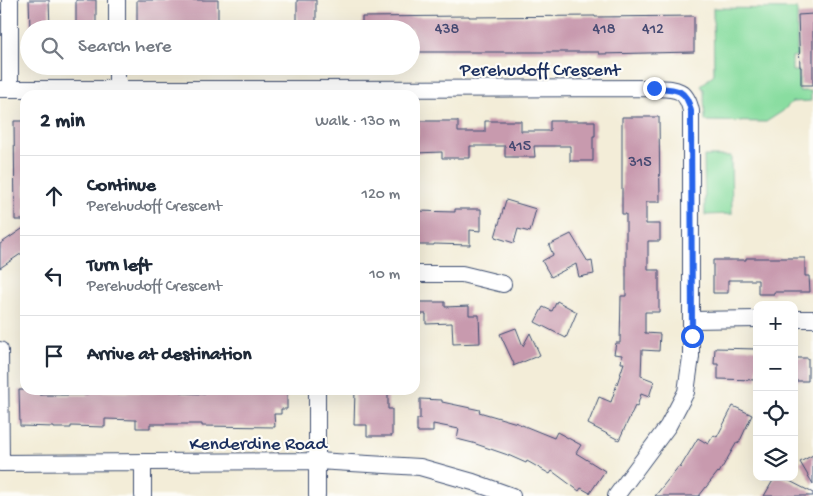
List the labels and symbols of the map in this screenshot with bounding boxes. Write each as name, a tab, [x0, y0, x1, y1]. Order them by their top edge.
house number: 438	[435, 21, 460, 40]
house number: 418	[593, 21, 616, 40]
house number: 412	[642, 21, 664, 40]
street label: Perehudoff Crescent	[459, 60, 622, 83]
route end	[643, 77, 666, 100]
house number: 415	[509, 138, 531, 157]
house number: 315	[627, 154, 652, 173]
route start	[681, 325, 704, 348]
street label: Kenderdine Road	[189, 434, 328, 457]

